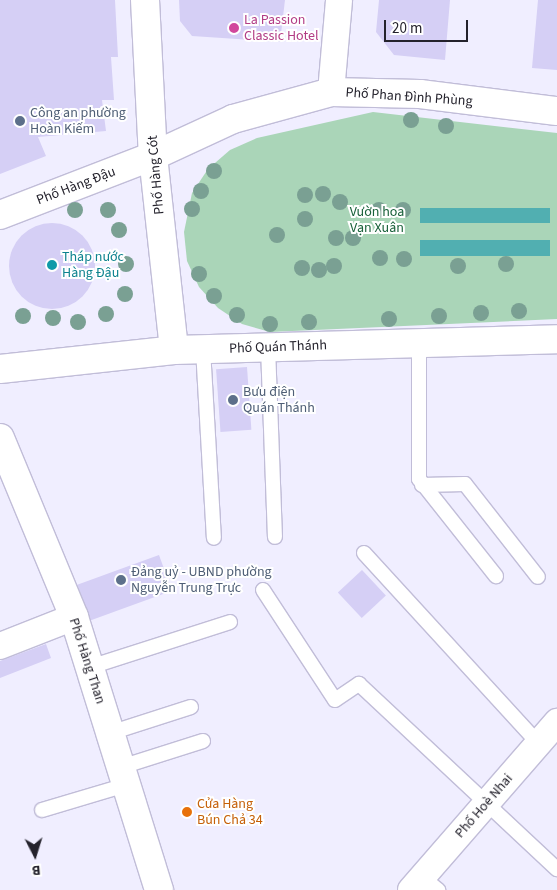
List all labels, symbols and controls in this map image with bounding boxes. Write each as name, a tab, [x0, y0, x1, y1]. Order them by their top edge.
scale bar	[387, 10, 471, 42]
place label: La Passion Classic Hotel	[244, 12, 319, 44]
text: 20 m	[392, 18, 422, 39]
marker: La Passion Classic Hotel	[228, 22, 240, 34]
street label: Phố Phan Đình Phùng	[345, 84, 473, 110]
place label: Công an phường Hoàn Kiếm	[30, 105, 126, 138]
marker: Công an phường Hoàn Kiếm	[14, 115, 26, 127]
street label: Phố Hàng Cót	[144, 135, 168, 215]
street label: Phố Hàng Đậu	[34, 163, 118, 209]
park label: Vườn hoa Vạn Xuân	[350, 204, 404, 236]
place label: Tháp nước Hàng Đậu	[62, 249, 124, 282]
marker: Tháp nước Hàng Đậu	[46, 259, 58, 271]
street label: Phố Quán Thánh	[229, 337, 327, 357]
place label: Bưu điện Quán Thánh	[243, 384, 315, 417]
marker: Bưu điện Quán Thánh	[227, 394, 239, 406]
place label: Đảng uỷ - UBND phường Nguyễn Trung Trực	[131, 564, 272, 596]
marker: Đảng uỷ - UBND phường Nguyễn Trung Trực	[115, 574, 127, 586]
street label: Phố Hàng Than	[65, 616, 109, 706]
street label: Phố Hoè Nhai	[452, 770, 516, 842]
place label: Cửa Hàng Bún Chả 34	[197, 796, 263, 829]
marker: Cửa Hàng Bún Chả 34	[181, 806, 193, 818]
north arrow	[10, 830, 60, 880]
text: B	[31, 860, 41, 880]

